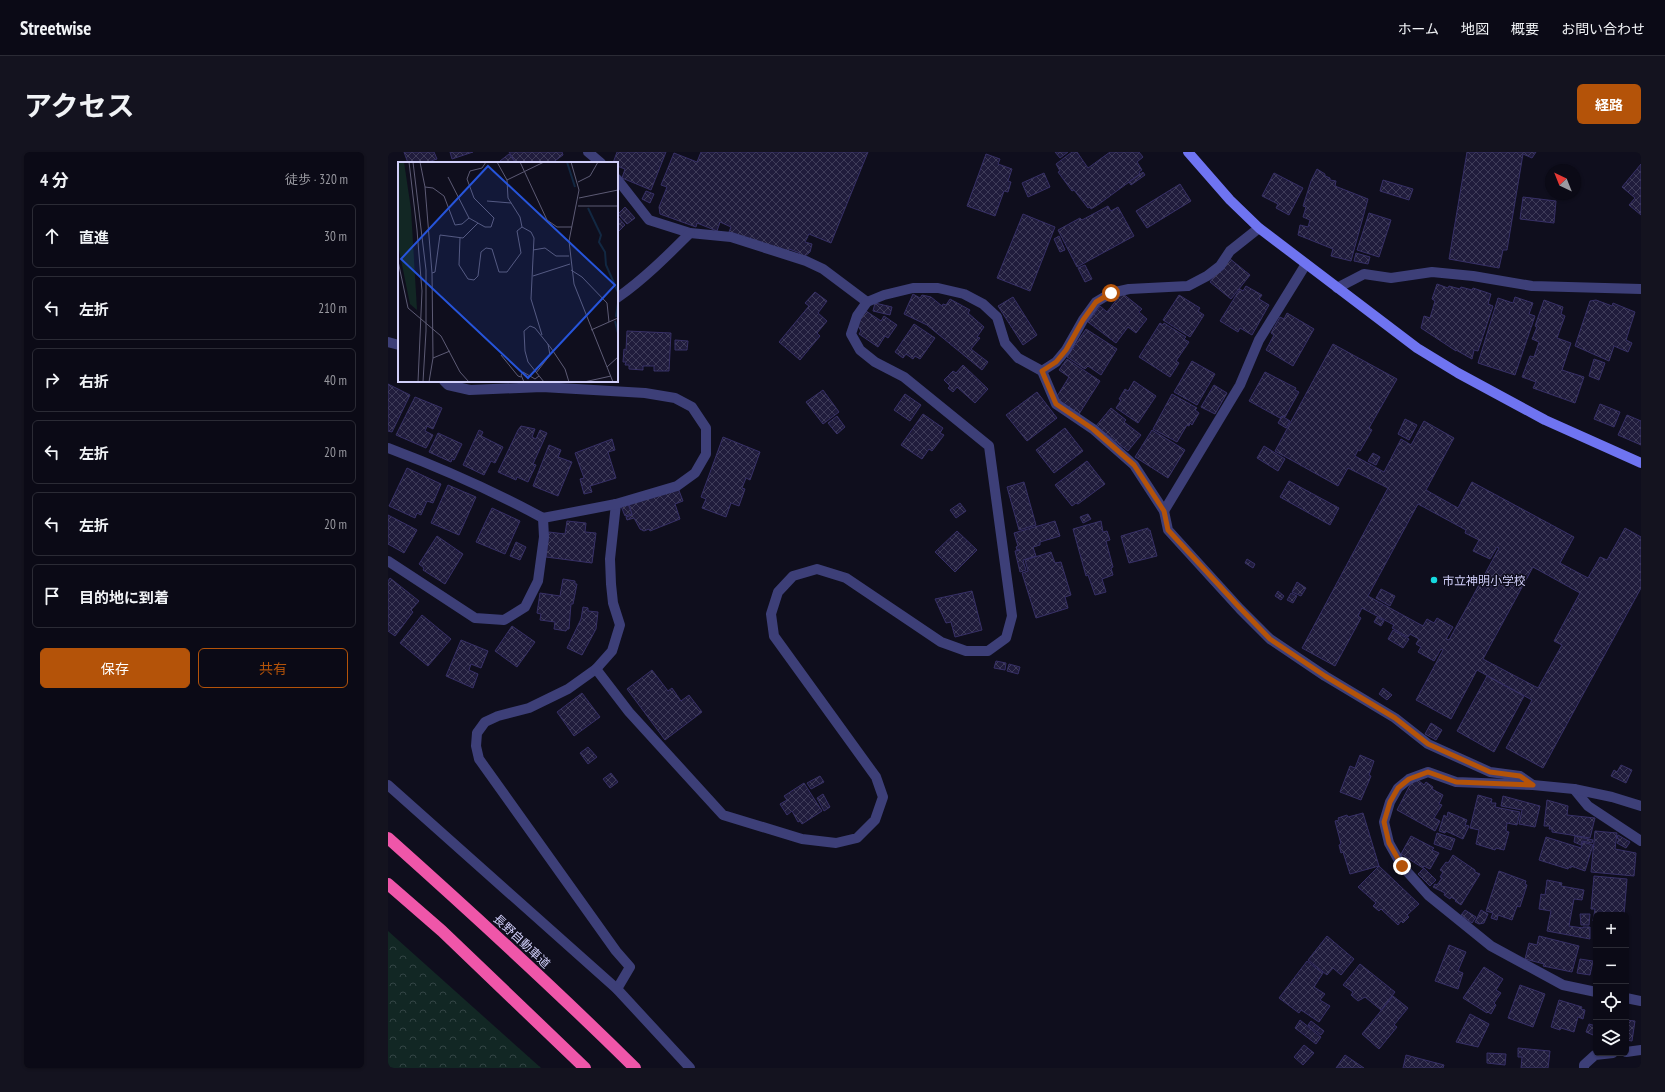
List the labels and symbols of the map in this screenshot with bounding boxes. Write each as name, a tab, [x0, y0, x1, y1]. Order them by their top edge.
inset map	[398, 162, 618, 382]
north arrow	[1545, 164, 1581, 200]
route start	[1102, 284, 1120, 302]
place label: 市立神明小学校	[1442, 573, 1526, 588]
marker: 市立神明小学校	[1429, 575, 1439, 585]
route end	[1393, 857, 1411, 875]
street label: 長野自動車道	[491, 911, 553, 971]

